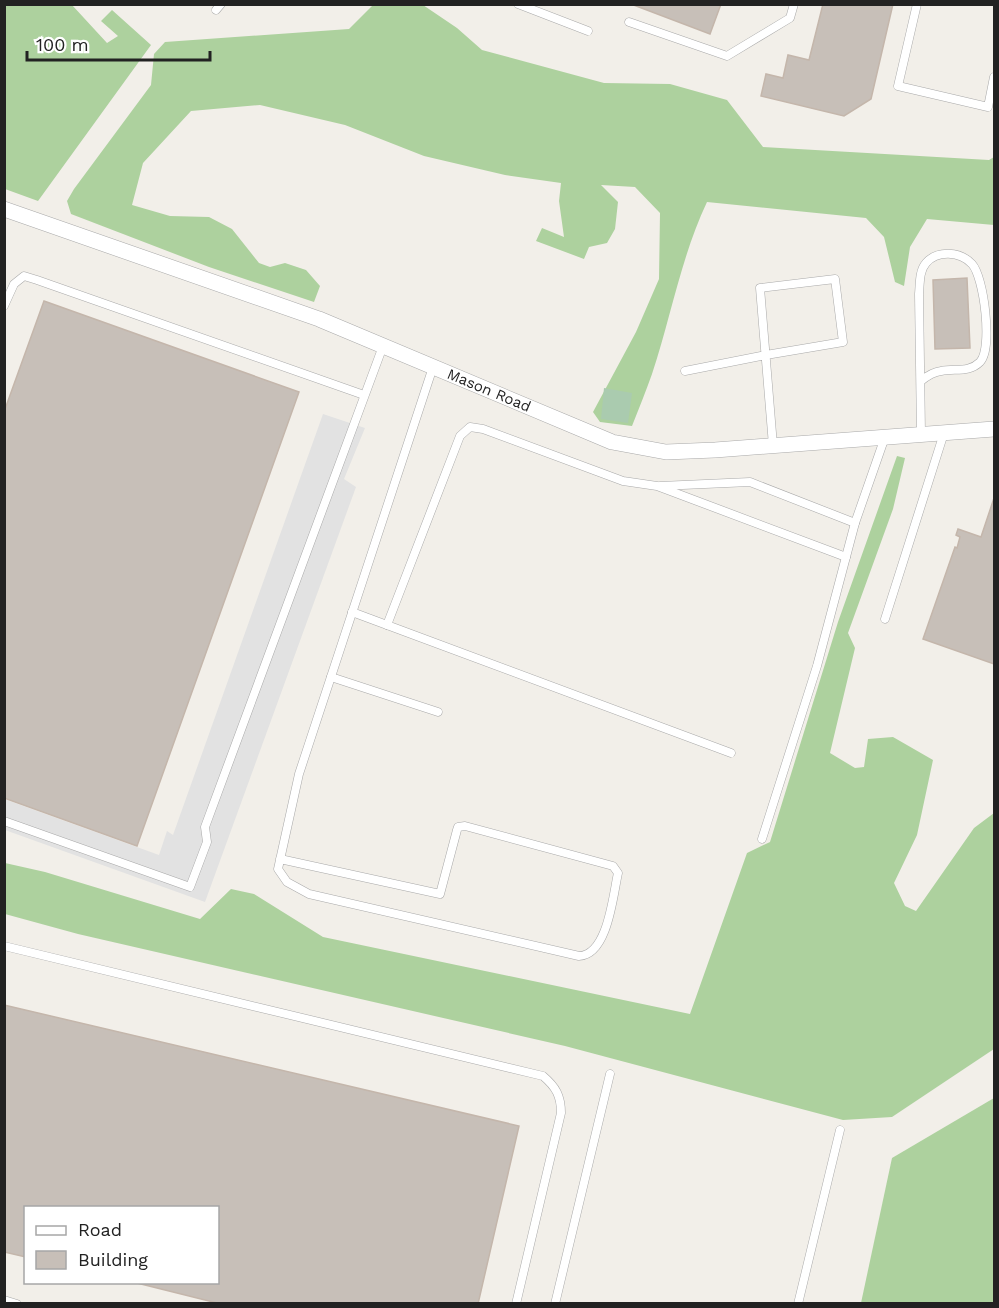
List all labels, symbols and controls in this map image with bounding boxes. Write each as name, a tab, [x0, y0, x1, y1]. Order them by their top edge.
scale bar	[27, 24, 210, 62]
text: 100 m	[36, 34, 89, 55]
street label: Mason Road	[444, 365, 534, 416]
legend	[24, 1206, 219, 1284]
text: Road	[78, 1219, 122, 1240]
text: Building	[78, 1249, 148, 1270]

